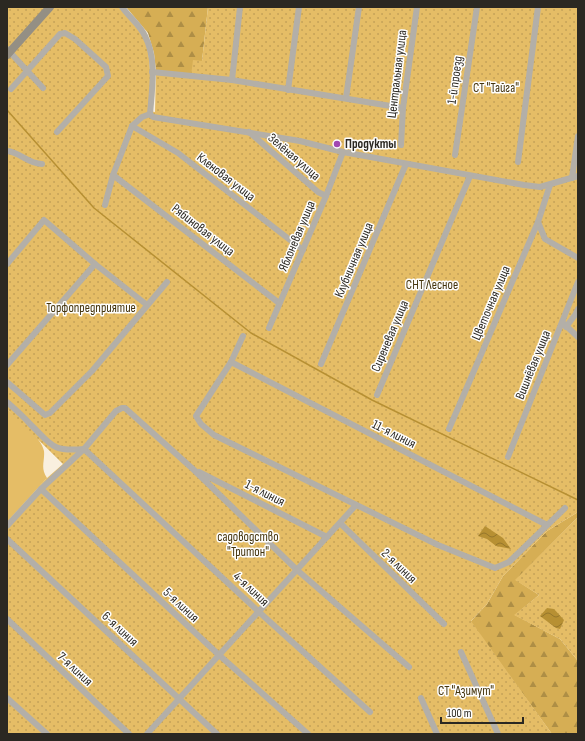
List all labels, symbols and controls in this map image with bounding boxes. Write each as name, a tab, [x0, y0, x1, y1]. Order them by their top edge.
street label: Центральная улица	[384, 29, 410, 119]
street label: 1-й проезд	[444, 55, 466, 105]
park label: СТ "Тайга"	[473, 80, 519, 96]
street label: Зелёная улица	[265, 130, 323, 184]
place label: Продукты	[345, 136, 396, 152]
marker: Продукты	[332, 139, 342, 149]
street label: Кленовая улица	[194, 149, 258, 205]
street label: Яблоневая улица	[275, 198, 319, 274]
street label: Рябиновая улица	[168, 201, 238, 259]
street label: Клубничная улица	[331, 220, 377, 300]
street label: Цветочная улица	[468, 263, 514, 343]
park label: СНТ Лесное	[406, 277, 458, 293]
street label: Сиреневая улица	[368, 298, 412, 374]
park label: Торфопредприятие	[46, 300, 136, 316]
street label: Вишнёвая улица	[512, 328, 554, 402]
street label: 11-я линия	[369, 416, 419, 452]
street label: 1-я линия	[242, 476, 288, 510]
park label: садоводство "Тритон"	[217, 529, 279, 560]
street label: 2-я линия	[378, 545, 420, 587]
street label: 4-я линия	[230, 568, 272, 610]
street label: 5-я линия	[160, 584, 202, 626]
street label: 6-я линия	[99, 608, 141, 650]
street label: 7-я линия	[54, 649, 96, 689]
park label: СТ "Азимут"	[438, 683, 494, 699]
scale bar	[441, 699, 523, 725]
text: 100 m	[447, 706, 472, 721]

